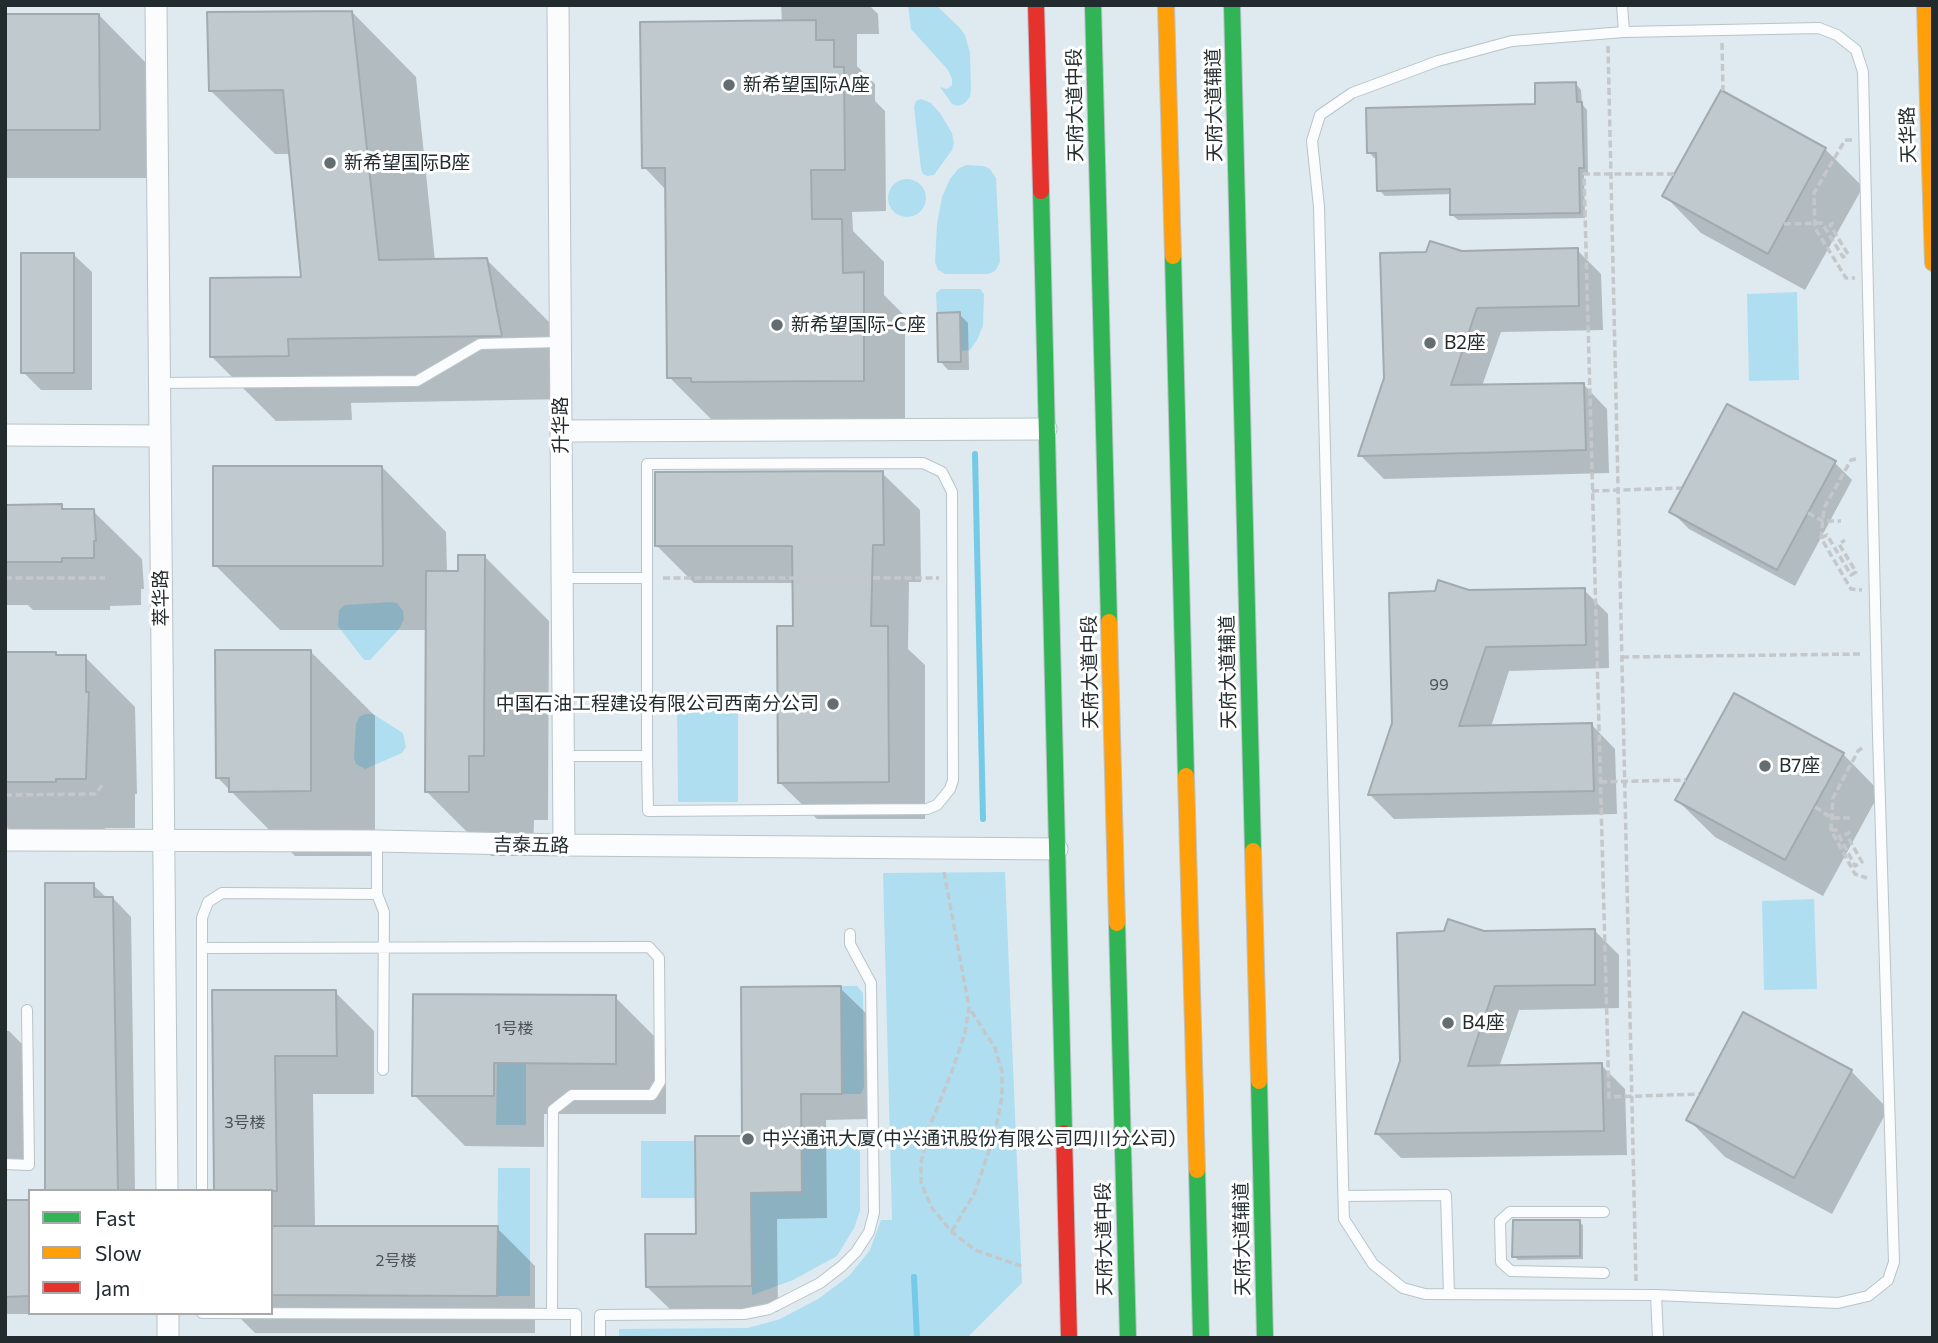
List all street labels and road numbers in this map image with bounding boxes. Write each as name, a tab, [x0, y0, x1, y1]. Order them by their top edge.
street label: 天府大道中段	[1063, 48, 1087, 162]
street label: 天府大道辅道	[1202, 48, 1226, 162]
street label: 天华路	[1896, 106, 1920, 164]
street label: 升华路	[550, 397, 572, 453]
street label: 萃华路	[149, 569, 173, 627]
street label: 天府大道中段	[1078, 615, 1102, 729]
street label: 天府大道辅道	[1216, 615, 1240, 729]
street label: 吉泰五路	[493, 833, 569, 857]
street label: 天府大道中段	[1092, 1182, 1116, 1296]
street label: 天府大道辅道	[1230, 1182, 1254, 1296]

